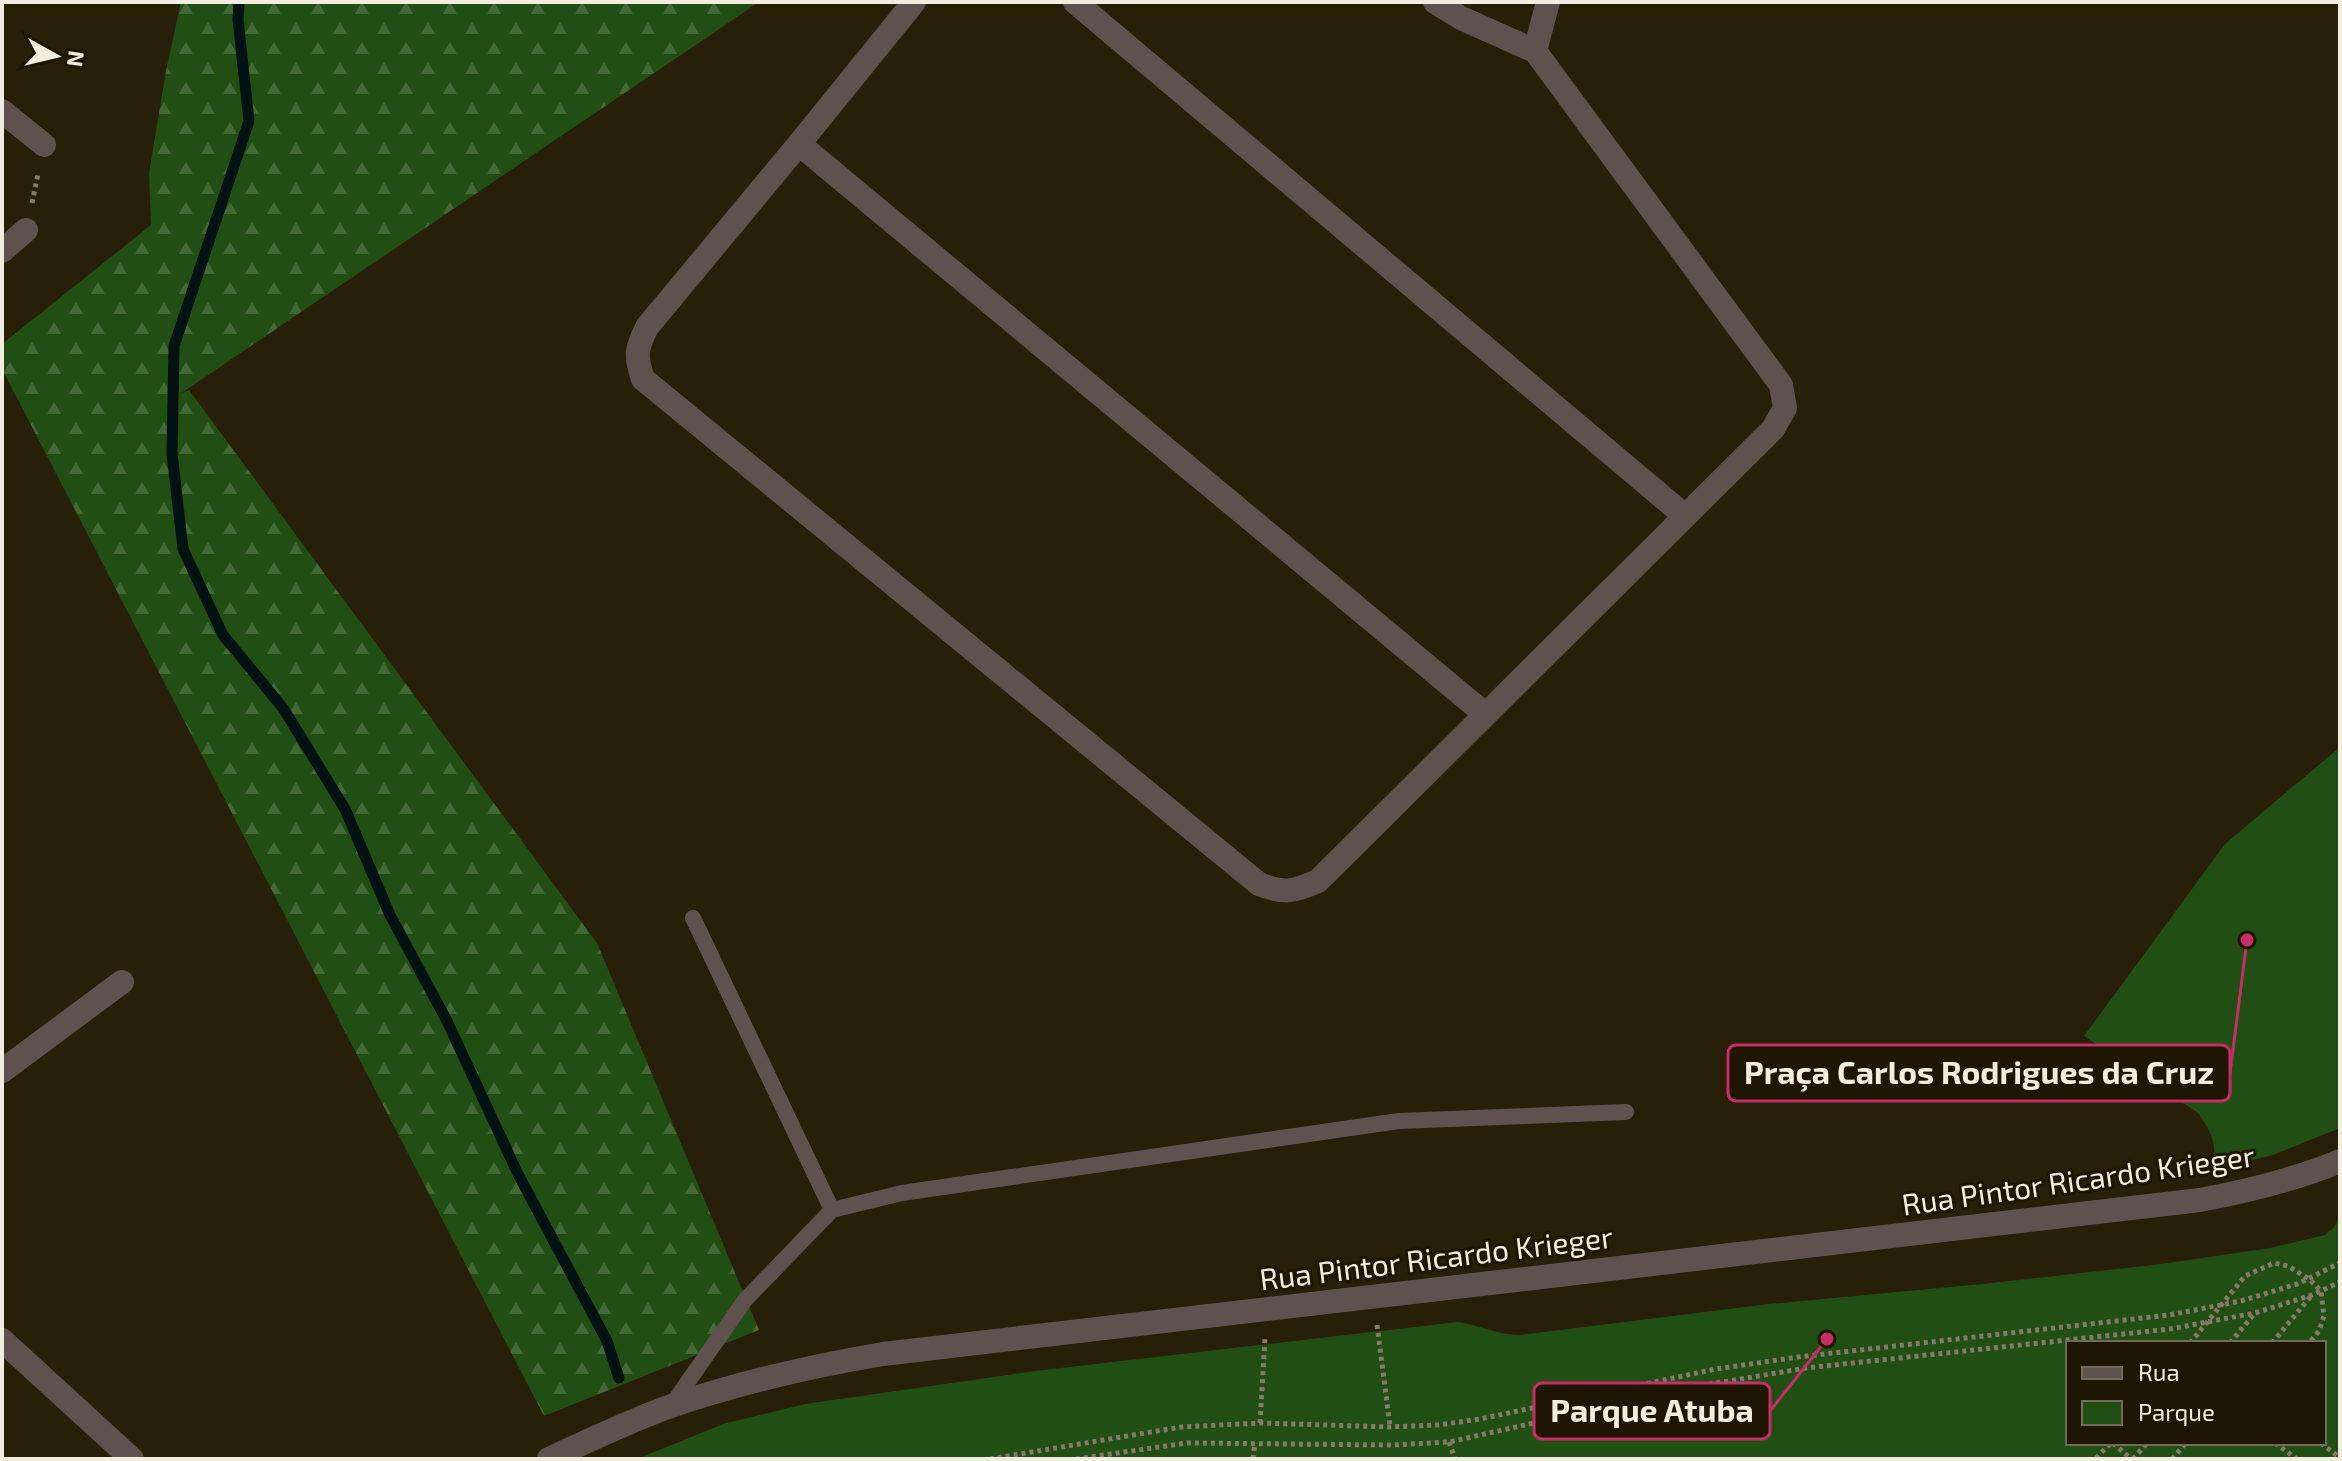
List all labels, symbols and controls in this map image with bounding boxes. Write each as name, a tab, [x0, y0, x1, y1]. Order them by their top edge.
north arrow	[16, 16, 96, 96]
text: N	[63, 49, 91, 69]
callout: Praça Carlos Rodrigues da Cruz	[1728, 1045, 2230, 1101]
text: Praça Carlos Rodrigues da Cruz	[1744, 1052, 2214, 1092]
street label: Rua Pintor Ricardo Krieger	[1899, 1136, 2257, 1222]
street label: Rua Pintor Ricardo Krieger	[1257, 1217, 1615, 1297]
legend	[2066, 1341, 2326, 1445]
text: Rua	[2138, 1357, 2180, 1386]
callout: Parque Atuba	[1534, 1383, 1770, 1439]
text: Parque Atuba	[1550, 1390, 1754, 1428]
text: Parque	[2138, 1397, 2215, 1426]

